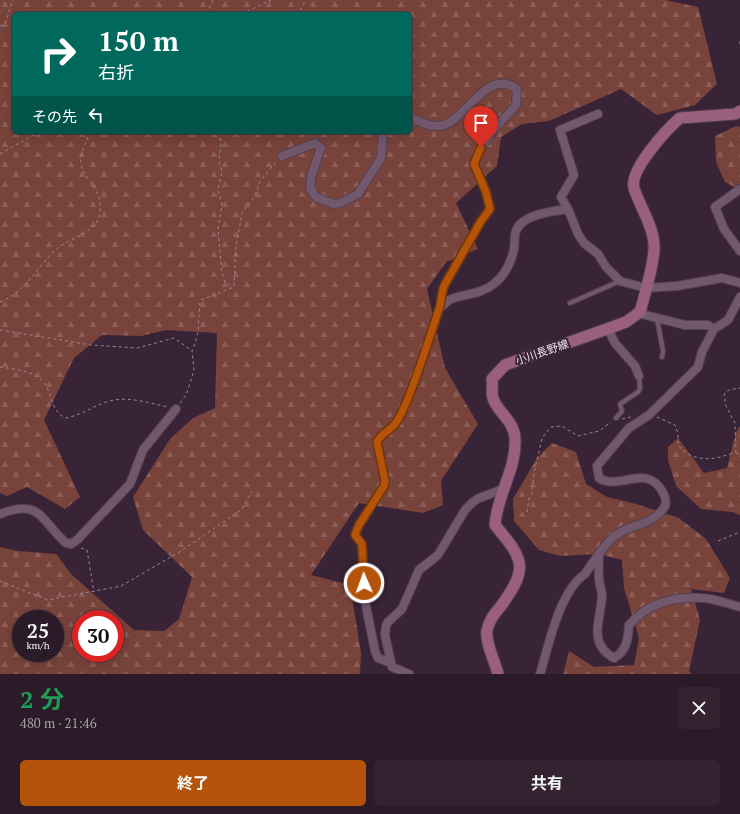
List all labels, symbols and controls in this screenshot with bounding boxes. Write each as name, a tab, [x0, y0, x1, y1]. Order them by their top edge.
text: 150 m	[98, 22, 179, 59]
icon: right	[32, 28, 84, 80]
text: 右折	[98, 60, 134, 84]
icon: left	[85, 104, 107, 126]
text: その先	[32, 106, 77, 126]
pin	[464, 106, 498, 147]
icon: arrive	[470, 112, 492, 134]
street label: 小川長野線	[514, 336, 570, 368]
position arrow	[343, 562, 385, 604]
speed limit sign: 30	[72, 610, 124, 662]
text: 25	[27, 617, 49, 644]
text: km/h	[26, 639, 50, 652]
text: 2 分	[20, 683, 64, 715]
button: close	[678, 687, 720, 729]
text: 480 m · 21:46	[20, 714, 97, 732]
button: 終了	[20, 760, 366, 806]
button: 共有	[374, 760, 720, 806]

